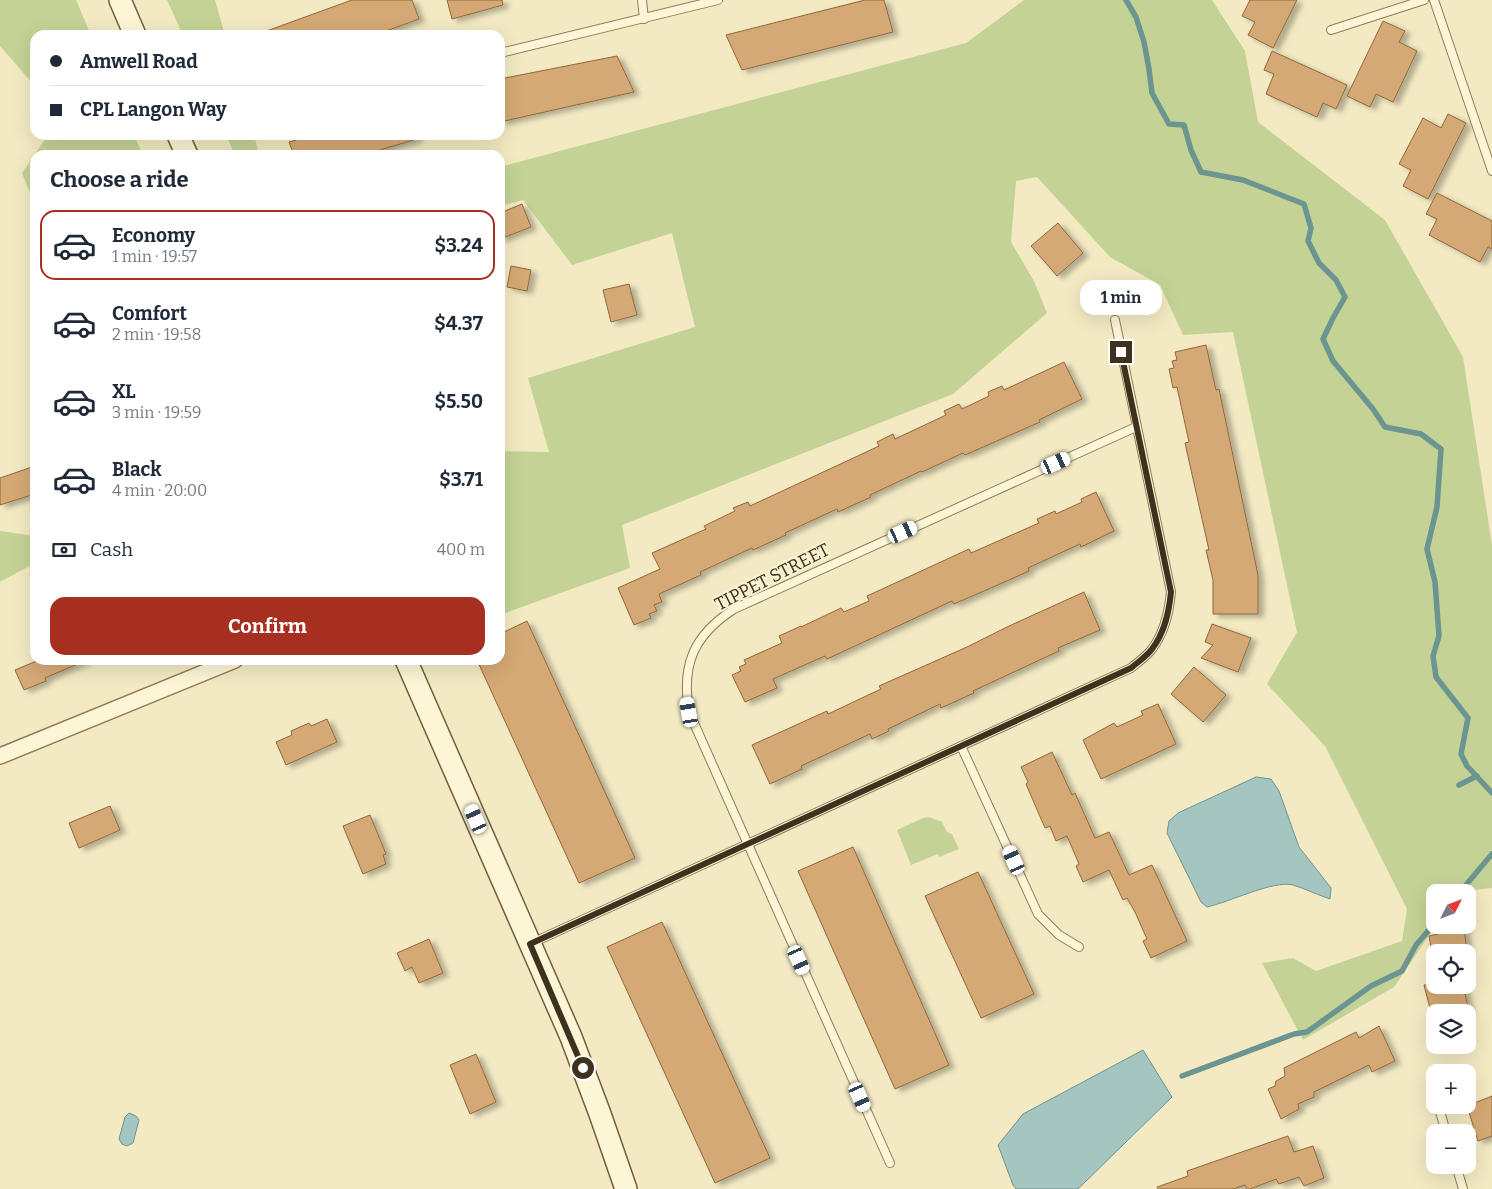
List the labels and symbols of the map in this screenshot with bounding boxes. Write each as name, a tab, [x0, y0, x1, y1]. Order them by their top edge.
callout: 1 min	[1080, 280, 1162, 314]
route end	[1110, 341, 1132, 363]
car	[1039, 450, 1072, 476]
car	[886, 519, 919, 545]
street label: TIPPET STREET	[711, 538, 833, 615]
car	[679, 696, 698, 728]
car	[463, 802, 488, 836]
car	[1001, 843, 1026, 877]
north arrow	[1426, 884, 1476, 934]
car	[786, 943, 811, 977]
route start	[572, 1057, 594, 1079]
car	[847, 1080, 872, 1114]

